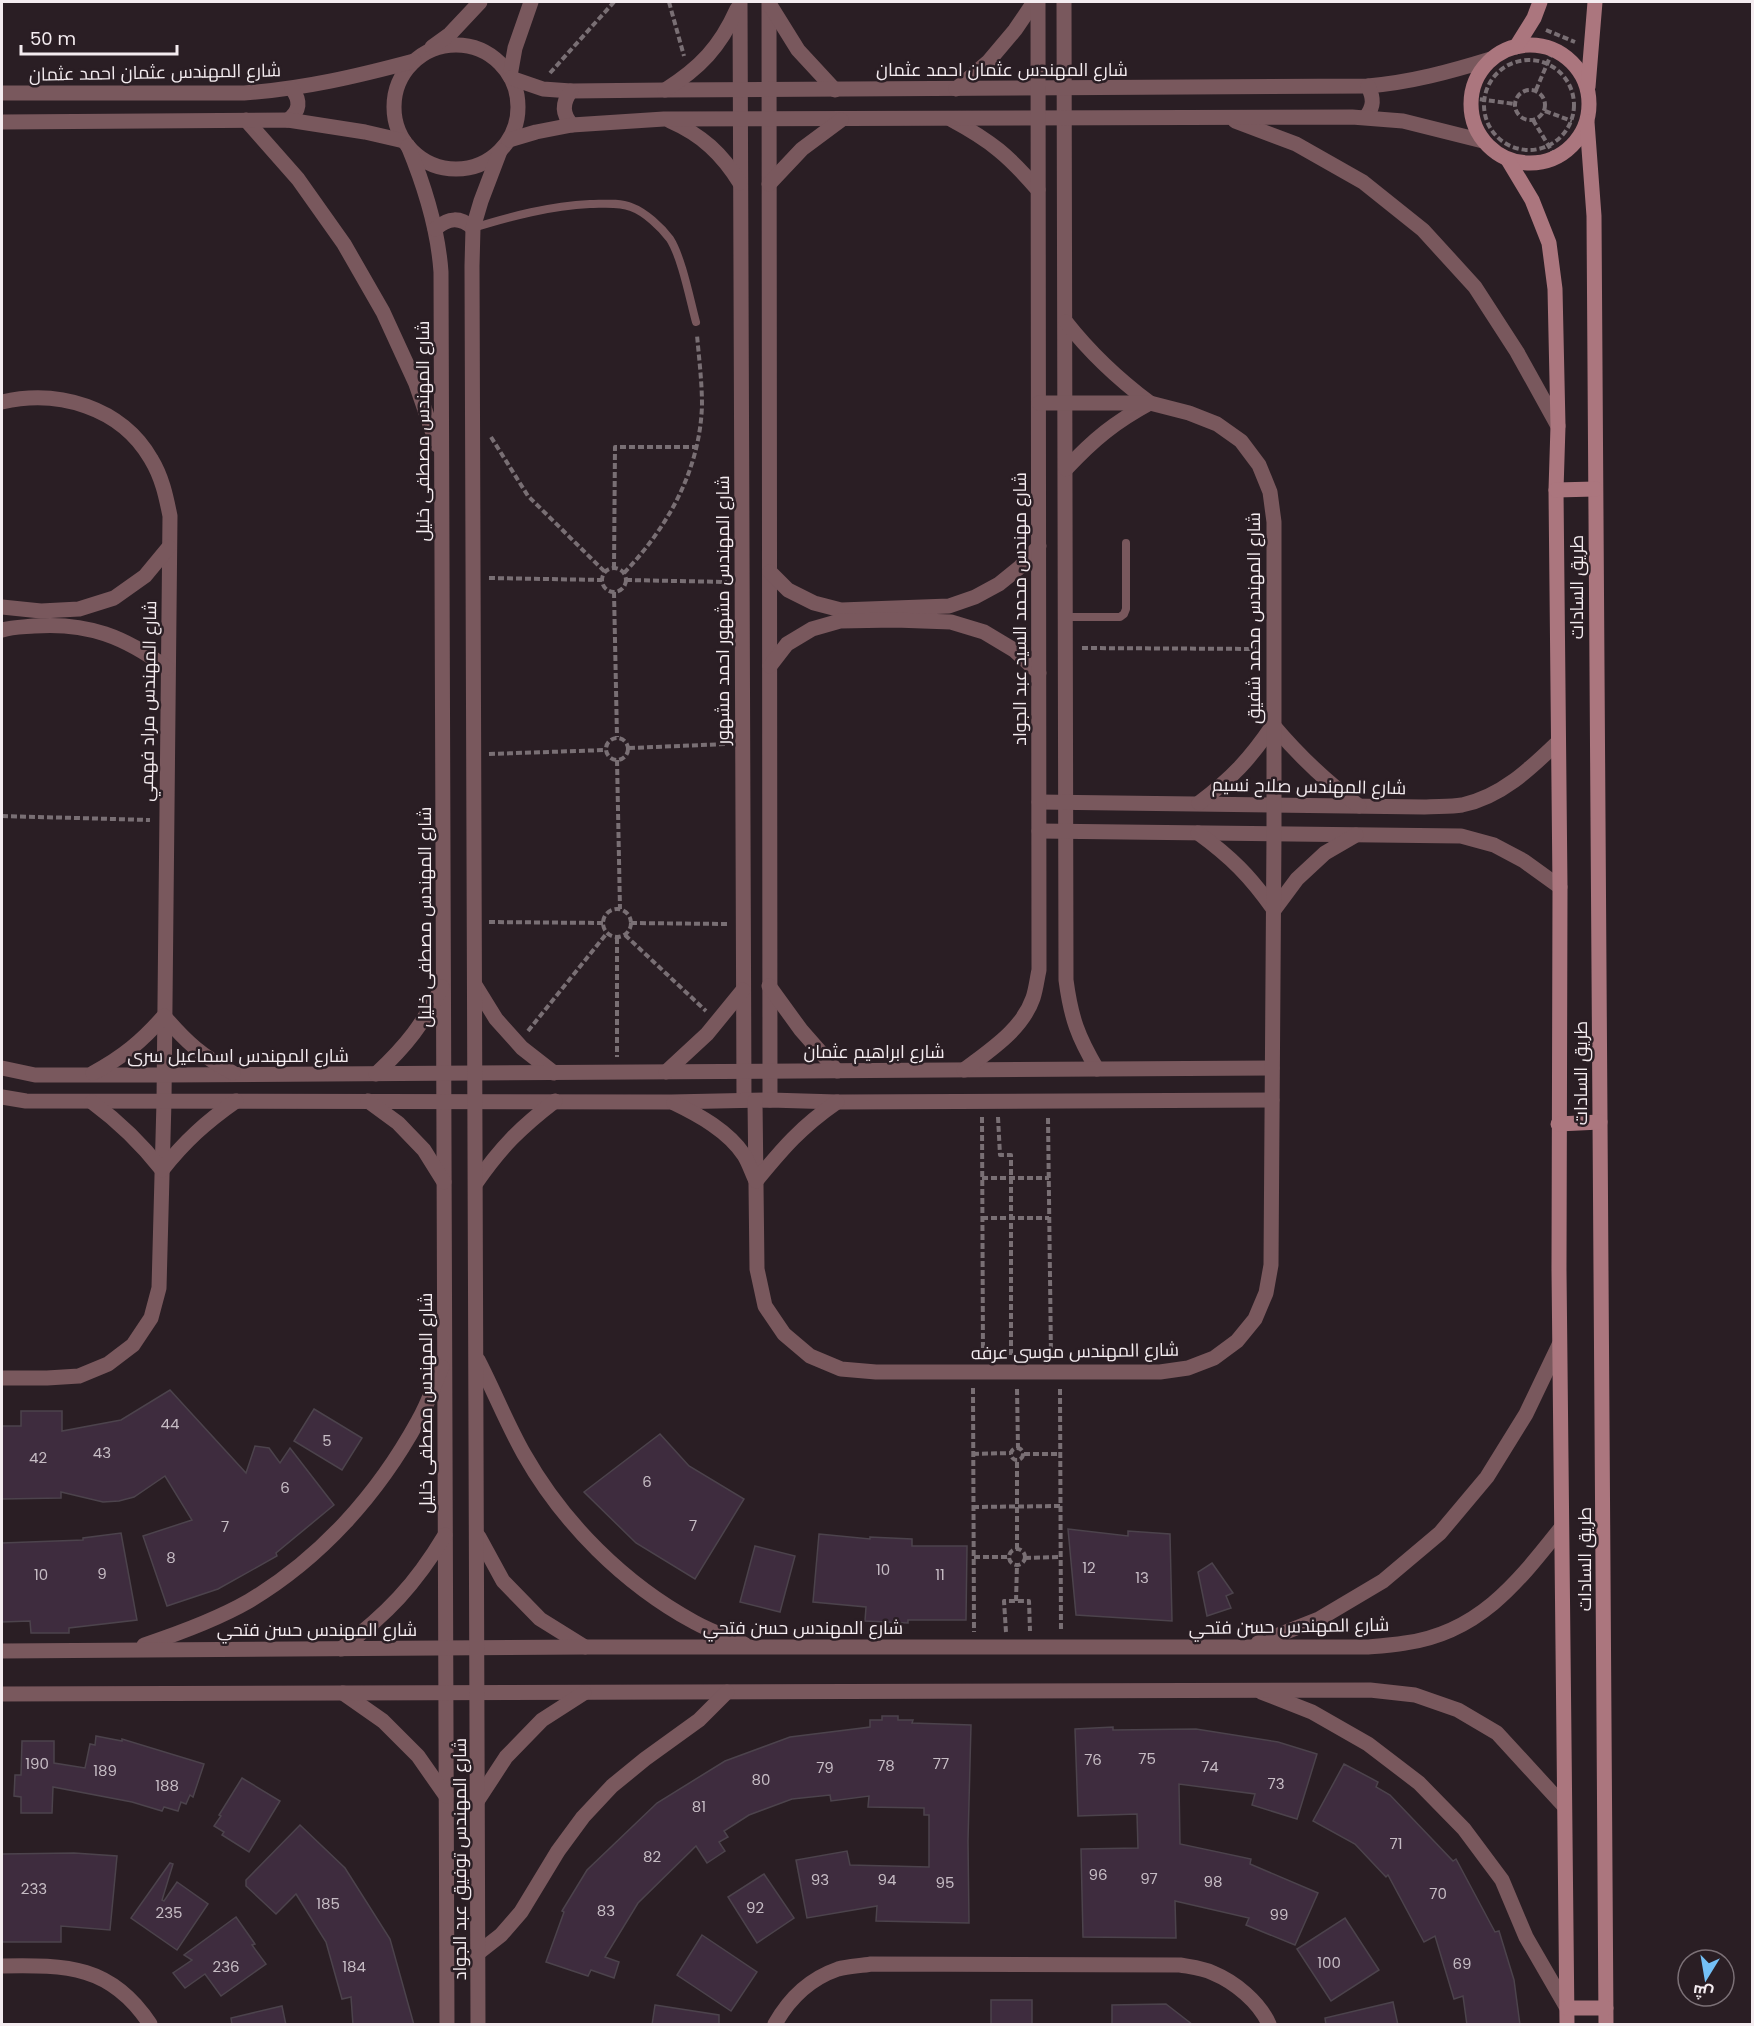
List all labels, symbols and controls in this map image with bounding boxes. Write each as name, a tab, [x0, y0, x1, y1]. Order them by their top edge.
scale bar	[21, 18, 177, 56]
text: 50 m	[30, 26, 76, 51]
street label: شارع المهندس عثمان احمد عثمان	[29, 57, 281, 87]
street label: شارع المهندس عثمان احمد عثمان	[876, 57, 1128, 82]
street label: شارع المهندس مصطفى خليل	[410, 320, 435, 542]
street label: شارع مهندس محمد السيد عبد الجواد	[1007, 472, 1032, 746]
street label: شارع المهندس مشهور احمد مشهور	[710, 475, 735, 746]
street label: شارع المهندس محمد شفيق	[1241, 512, 1266, 724]
street label: طريق السادات	[1564, 535, 1589, 639]
street label: شارع المهندس مراد فهمي	[134, 600, 164, 802]
street label: شارع المهندس صلاح نسيم	[1212, 772, 1406, 800]
street label: شارع المهندس مصطفى خليل	[412, 806, 437, 1028]
street label: طريق السادات	[1568, 1021, 1593, 1125]
street label: شارع ابراهيم عثمان	[803, 1039, 945, 1064]
street label: شارع المهندس اسماعيل سرى	[127, 1043, 349, 1068]
street label: شارع المهندس مصطفى خليل	[413, 1292, 438, 1514]
street label: شارع المهندس موسى عرفه	[971, 1337, 1179, 1365]
house number: 44	[161, 1413, 179, 1434]
house number: 5	[322, 1430, 332, 1451]
house number: 43	[93, 1442, 111, 1463]
house number: 42	[29, 1447, 47, 1468]
house number: 6	[642, 1471, 652, 1492]
house number: 6	[280, 1477, 290, 1498]
street label: طريق السادات	[1572, 1507, 1597, 1611]
house number: 7	[689, 1515, 697, 1536]
house number: 7	[221, 1516, 229, 1537]
house number: 8	[166, 1547, 176, 1568]
house number: 12	[1082, 1557, 1096, 1578]
house number: 10	[876, 1559, 890, 1580]
house number: 9	[97, 1563, 107, 1584]
house number: 10	[34, 1564, 48, 1585]
house number: 11	[935, 1564, 945, 1585]
house number: 13	[1135, 1567, 1149, 1588]
street label: شارع المهندس حسن فتحي	[1189, 1612, 1390, 1642]
street label: شارع المهندس حسن فتحي	[703, 1615, 903, 1642]
street label: شارع المهندس حسن فتحي	[217, 1617, 417, 1644]
street label: شارع المهندس توفيق عبد الجواد	[447, 1738, 472, 1980]
house number: 75	[1138, 1748, 1156, 1769]
house number: 76	[1084, 1749, 1102, 1770]
house number: 190	[25, 1753, 49, 1774]
house number: 77	[933, 1753, 949, 1774]
house number: 78	[877, 1755, 895, 1776]
house number: 74	[1201, 1756, 1219, 1777]
house number: 79	[816, 1757, 834, 1778]
house number: 189	[93, 1760, 117, 1781]
house number: 80	[752, 1769, 770, 1790]
house number: 73	[1267, 1773, 1285, 1794]
house number: 188	[155, 1775, 179, 1796]
house number: 81	[692, 1796, 706, 1817]
house number: 71	[1390, 1833, 1403, 1854]
house number: 82	[643, 1846, 661, 1867]
house number: 96	[1089, 1864, 1107, 1885]
house number: 97	[1140, 1868, 1158, 1889]
house number: 93	[811, 1869, 829, 1890]
house number: 94	[878, 1869, 896, 1890]
house number: 98	[1204, 1871, 1222, 1892]
house number: 95	[936, 1872, 954, 1893]
house number: 233	[21, 1878, 47, 1899]
house number: 70	[1429, 1883, 1447, 1904]
house number: 185	[316, 1893, 340, 1914]
house number: 92	[746, 1897, 764, 1918]
house number: 83	[597, 1900, 615, 1921]
house number: 235	[156, 1902, 182, 1923]
house number: 99	[1270, 1904, 1288, 1925]
north arrow	[1676, 1948, 1736, 2008]
house number: 100	[1317, 1952, 1341, 1973]
house number: 69	[1453, 1953, 1471, 1974]
house number: 236	[213, 1956, 240, 1977]
house number: 184	[342, 1956, 366, 1977]
text: ش	[1691, 1979, 1716, 2005]

